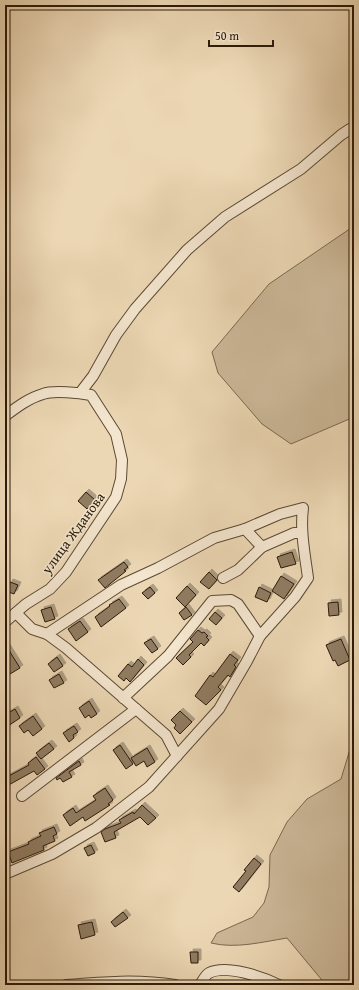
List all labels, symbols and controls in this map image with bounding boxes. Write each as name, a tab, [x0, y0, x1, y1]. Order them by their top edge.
scale bar	[209, 22, 273, 48]
text: 50 m	[215, 27, 239, 44]
street label: улица Жданова	[36, 488, 110, 579]

